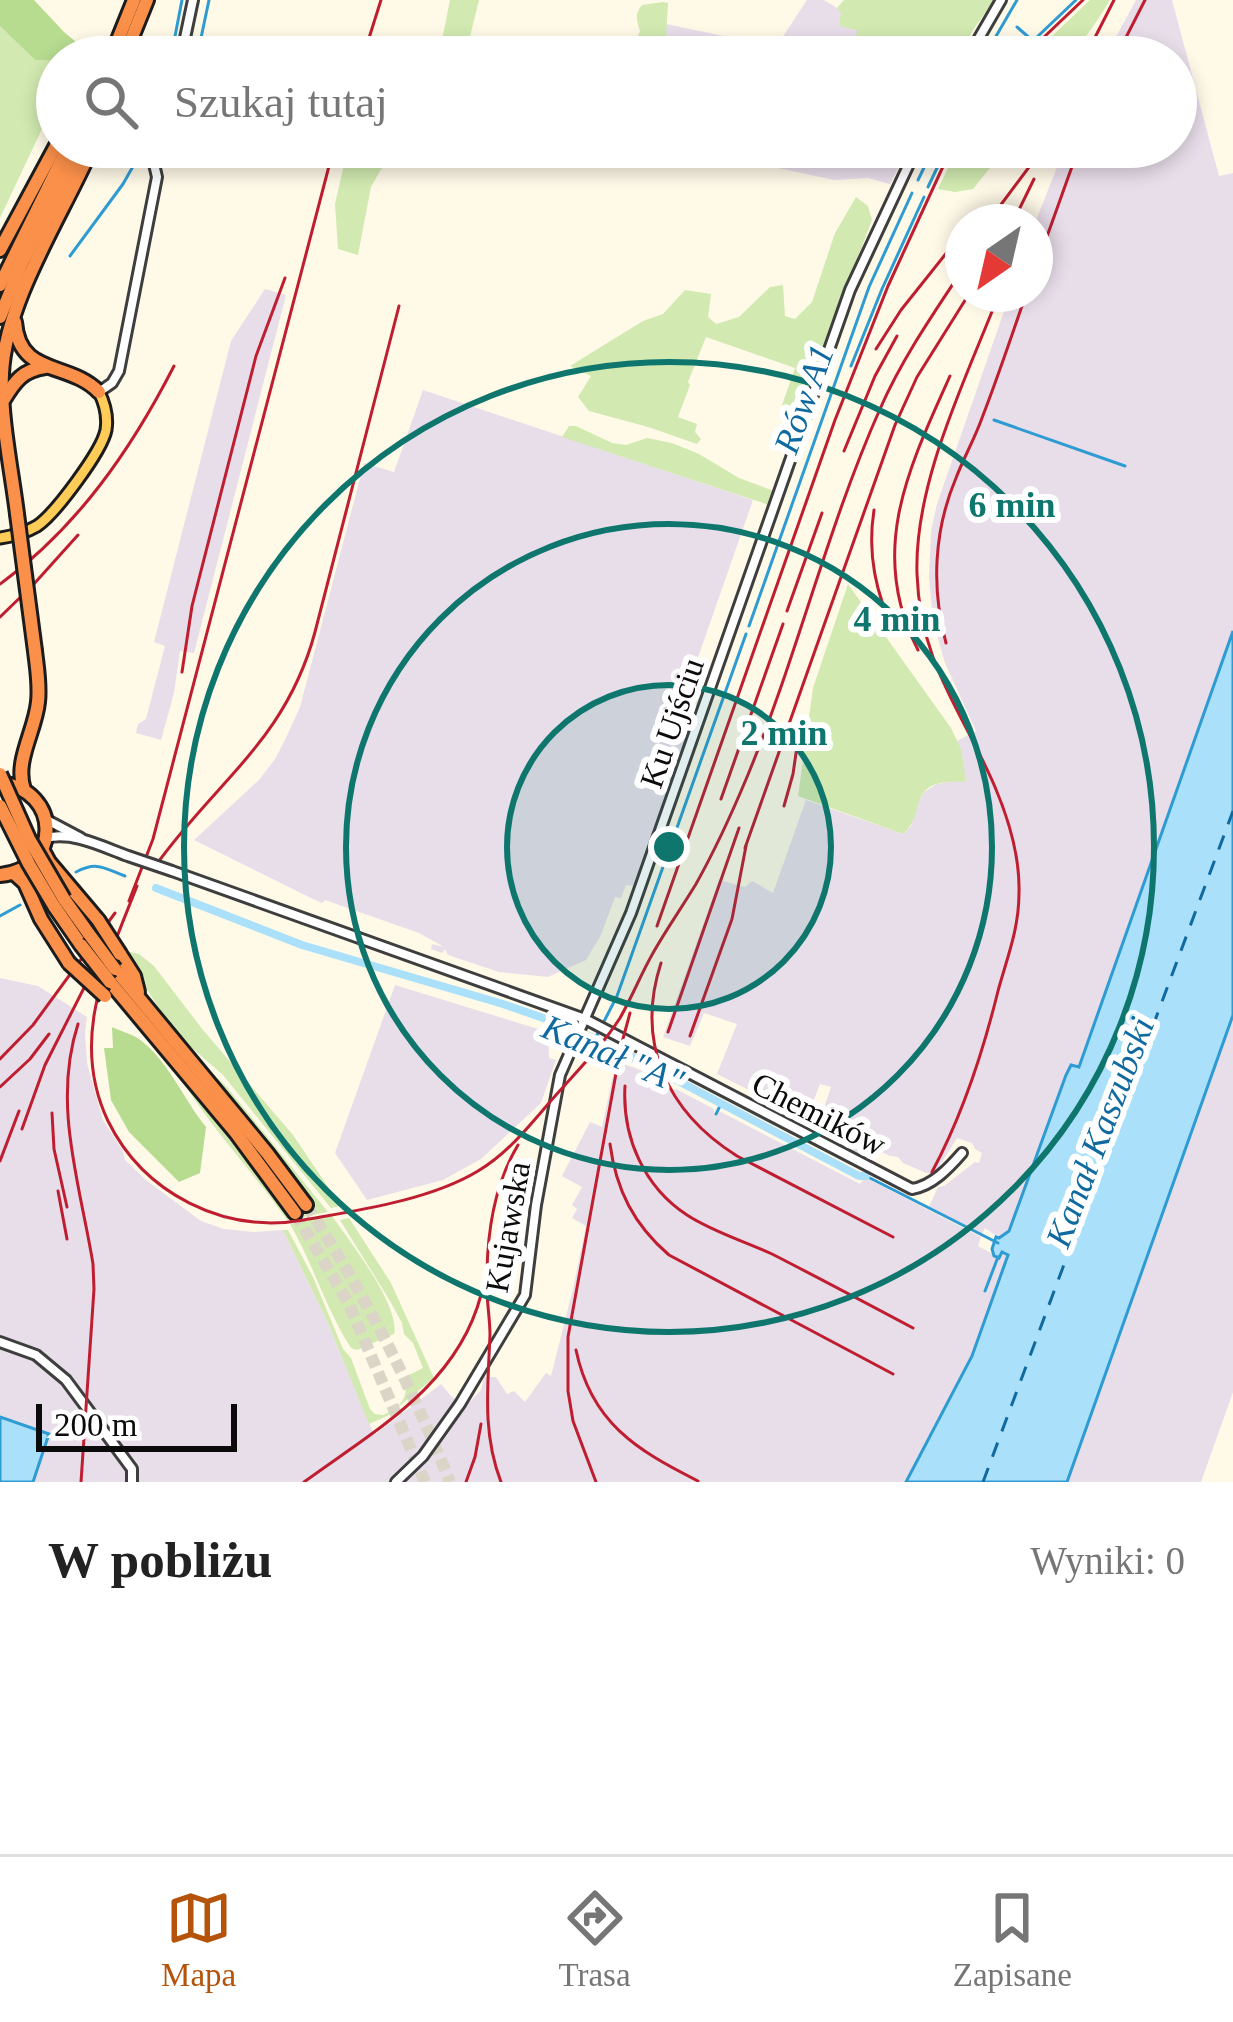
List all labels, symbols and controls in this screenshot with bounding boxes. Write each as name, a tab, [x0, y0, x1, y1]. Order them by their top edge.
search box	[36, 36, 1197, 168]
icon: search	[78, 69, 144, 135]
text: Szukaj tutaj	[174, 77, 388, 127]
north arrow	[945, 204, 1053, 312]
water label: Rów A1	[766, 339, 842, 460]
text: 6 min	[968, 485, 1056, 525]
text: 4 min	[853, 599, 941, 639]
street label: Ku Ujściu	[633, 653, 711, 793]
text: 2 min	[740, 713, 828, 753]
centre of rings	[648, 826, 690, 868]
water label: Kanał "A"	[536, 1006, 690, 1102]
water label: Kanał Kaszubski	[1037, 1011, 1162, 1254]
street label: Chemików	[746, 1065, 892, 1163]
street label: Kujawska	[479, 1159, 537, 1295]
scale bar	[36, 1398, 237, 1451]
text: 200 m	[54, 1407, 137, 1443]
text: W pobliżu	[48, 1532, 272, 1588]
text: Wyniki: 0	[1030, 1539, 1185, 1582]
tab: Mapa	[161, 1885, 236, 1994]
tab: Trasa	[558, 1885, 631, 1994]
tab: Zapisane	[953, 1885, 1072, 1994]

